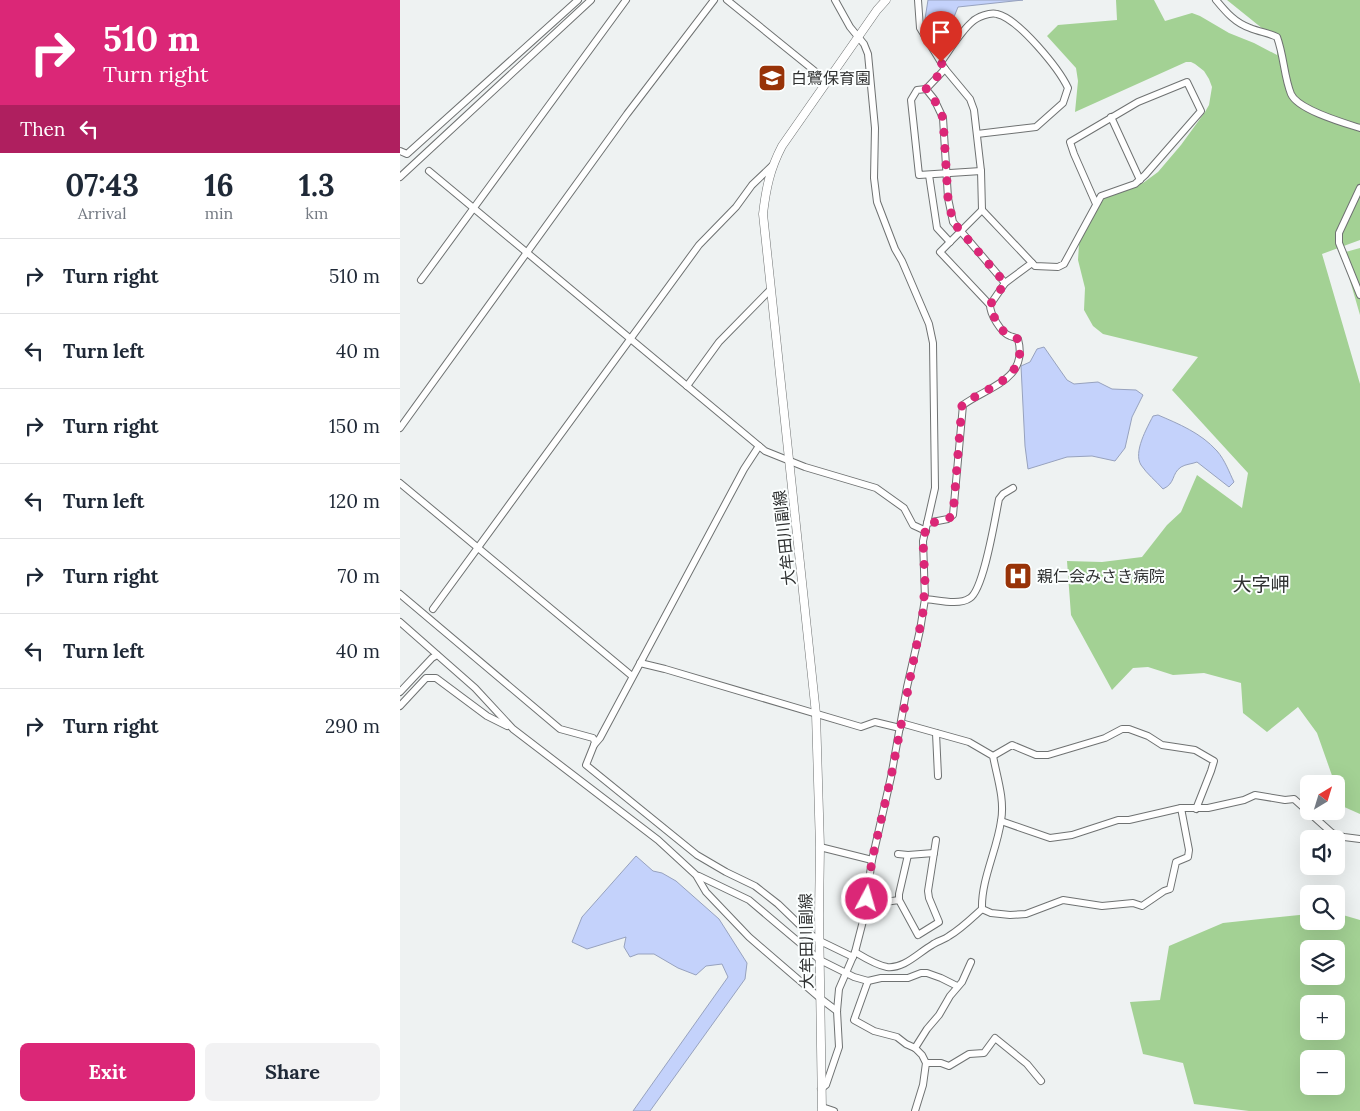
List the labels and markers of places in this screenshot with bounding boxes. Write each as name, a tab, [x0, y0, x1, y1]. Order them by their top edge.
pin	[920, 11, 962, 62]
school or university icon: 白鷺保育園	[757, 63, 787, 93]
place label: 白鷺保育園	[791, 68, 871, 88]
hospital icon: 親仁会みさき病院	[1003, 561, 1033, 591]
place label: 親仁会みさき病院	[1037, 566, 1165, 586]

